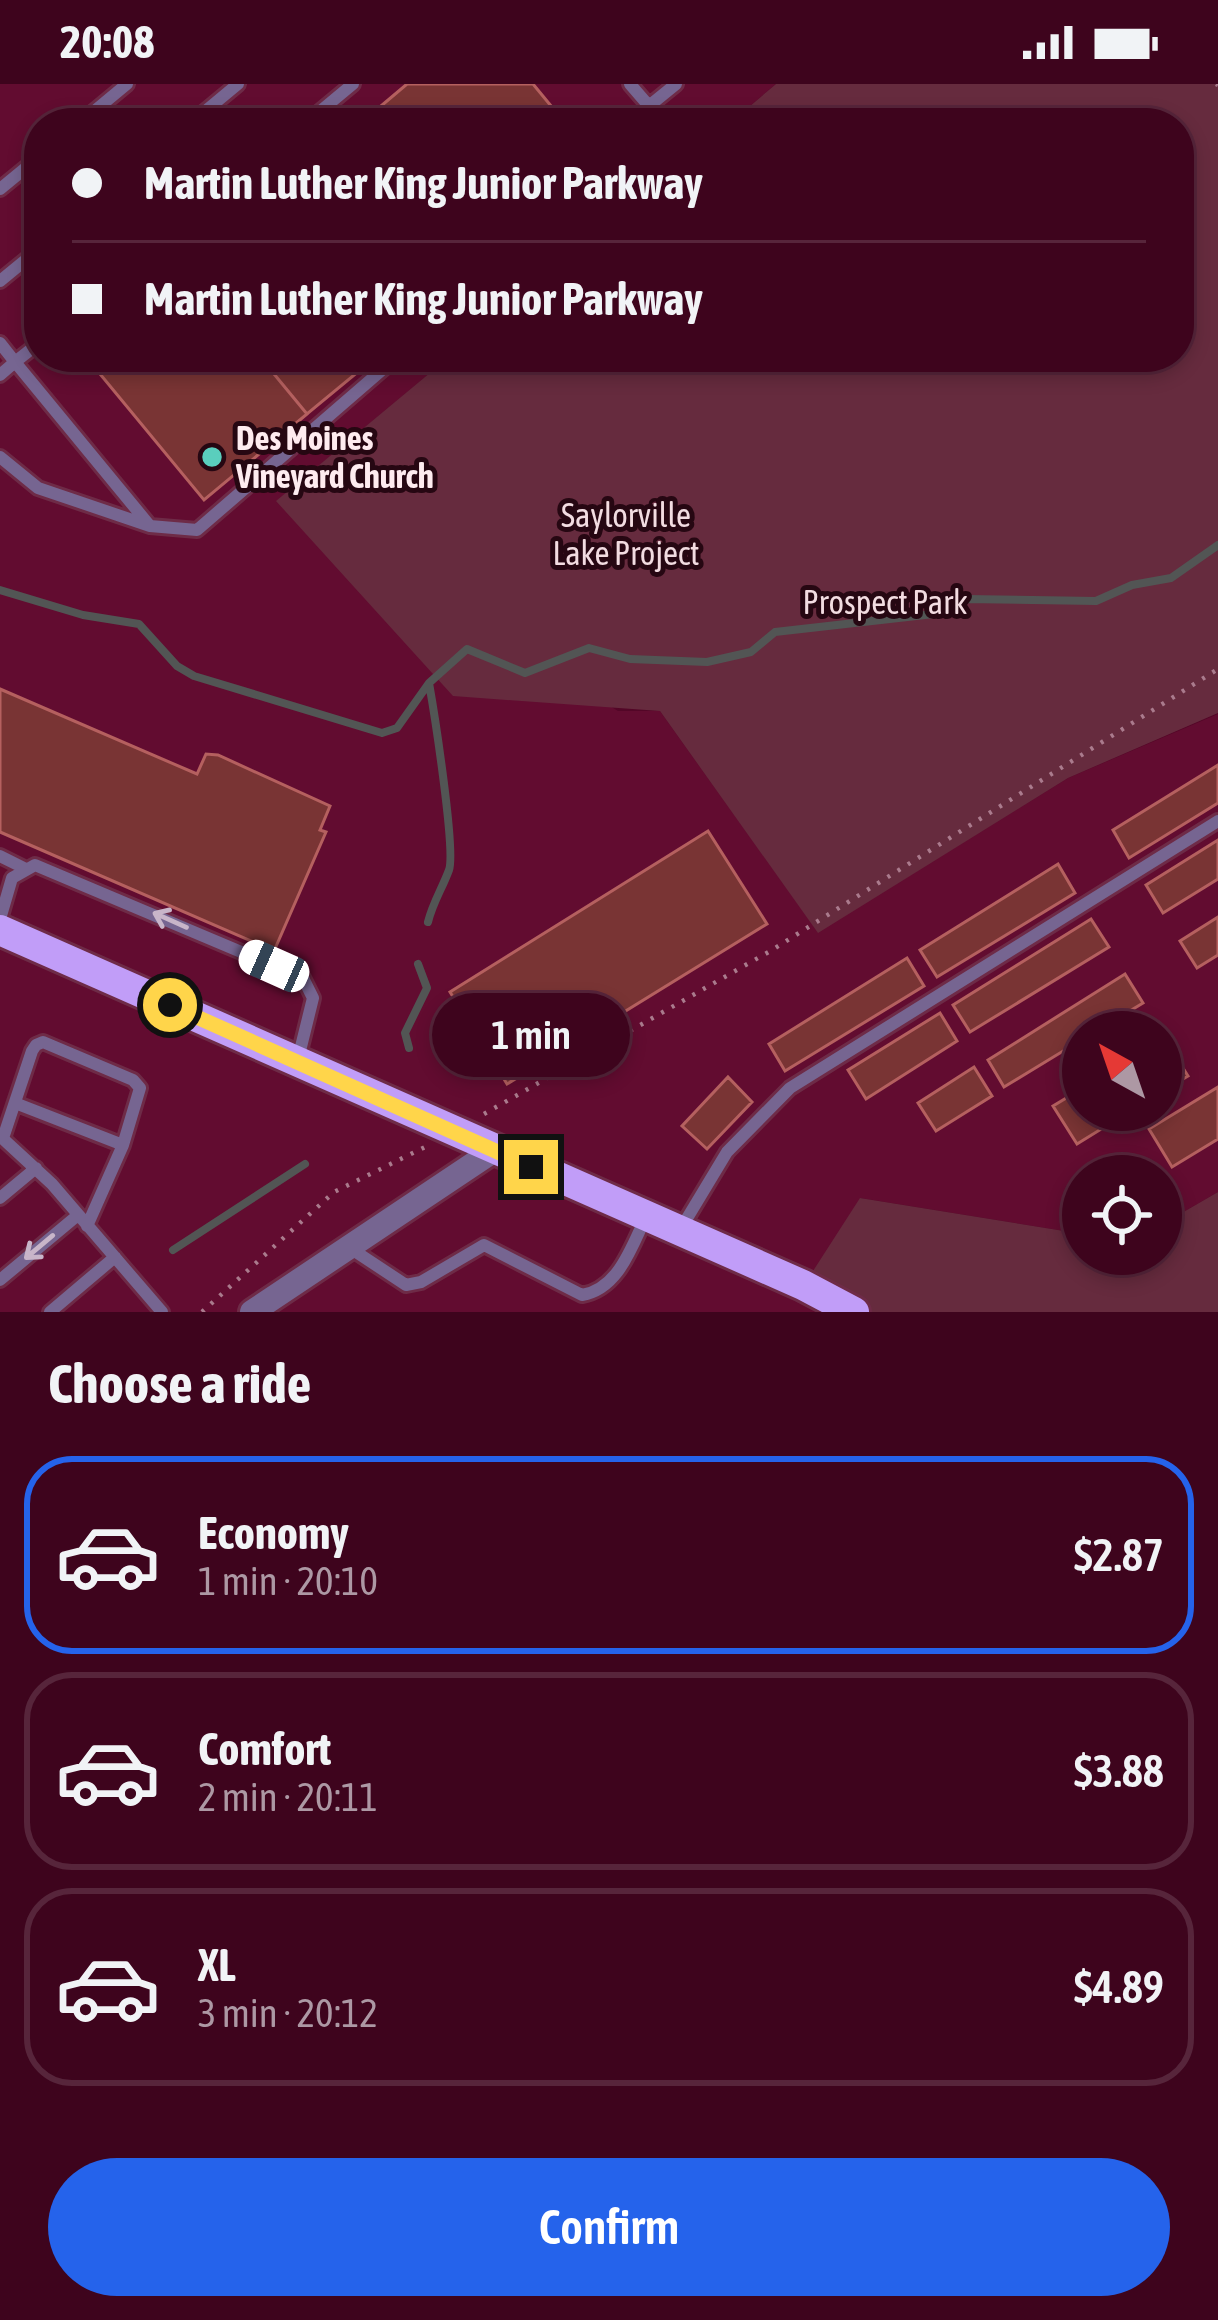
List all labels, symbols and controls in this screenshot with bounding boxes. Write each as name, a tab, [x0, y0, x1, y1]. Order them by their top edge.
text: 20:08	[60, 16, 154, 68]
text: Martin Luther King Junior Parkway	[144, 157, 703, 209]
text: Martin Luther King Junior Parkway	[144, 273, 703, 325]
place label: Des Moines Vineyard Church	[235, 419, 434, 495]
marker: Des Moines Vineyard Church	[199, 444, 225, 470]
park label: Saylorville Lake Project	[552, 496, 700, 572]
park label: Prospect Park	[803, 583, 967, 621]
one-way arrow	[152, 907, 188, 929]
car	[234, 935, 314, 997]
route start	[143, 978, 197, 1032]
callout: 1 min	[432, 993, 630, 1077]
north arrow	[1062, 1011, 1182, 1131]
map controls	[1062, 1011, 1182, 1275]
text: 1 min	[491, 1013, 571, 1057]
route end	[504, 1140, 558, 1194]
button: locate	[1062, 1155, 1182, 1275]
one-way arrow	[24, 1233, 55, 1261]
text: Choose a ride	[48, 1353, 311, 1414]
icon: car	[54, 1501, 162, 1609]
text: Economy	[198, 1507, 349, 1559]
text: $2.87	[1074, 1529, 1164, 1581]
text: 1 min · 20:10	[198, 1559, 378, 1603]
icon: car	[54, 1717, 162, 1825]
text: Comfort	[198, 1723, 331, 1775]
text: $3.88	[1074, 1745, 1164, 1797]
text: 2 min · 20:11	[198, 1775, 378, 1819]
icon: car	[54, 1933, 162, 2041]
text: XL	[198, 1939, 236, 1991]
text: $4.89	[1074, 1961, 1164, 2013]
text: 3 min · 20:12	[198, 1991, 378, 2035]
button: Confirm	[48, 2158, 1170, 2296]

